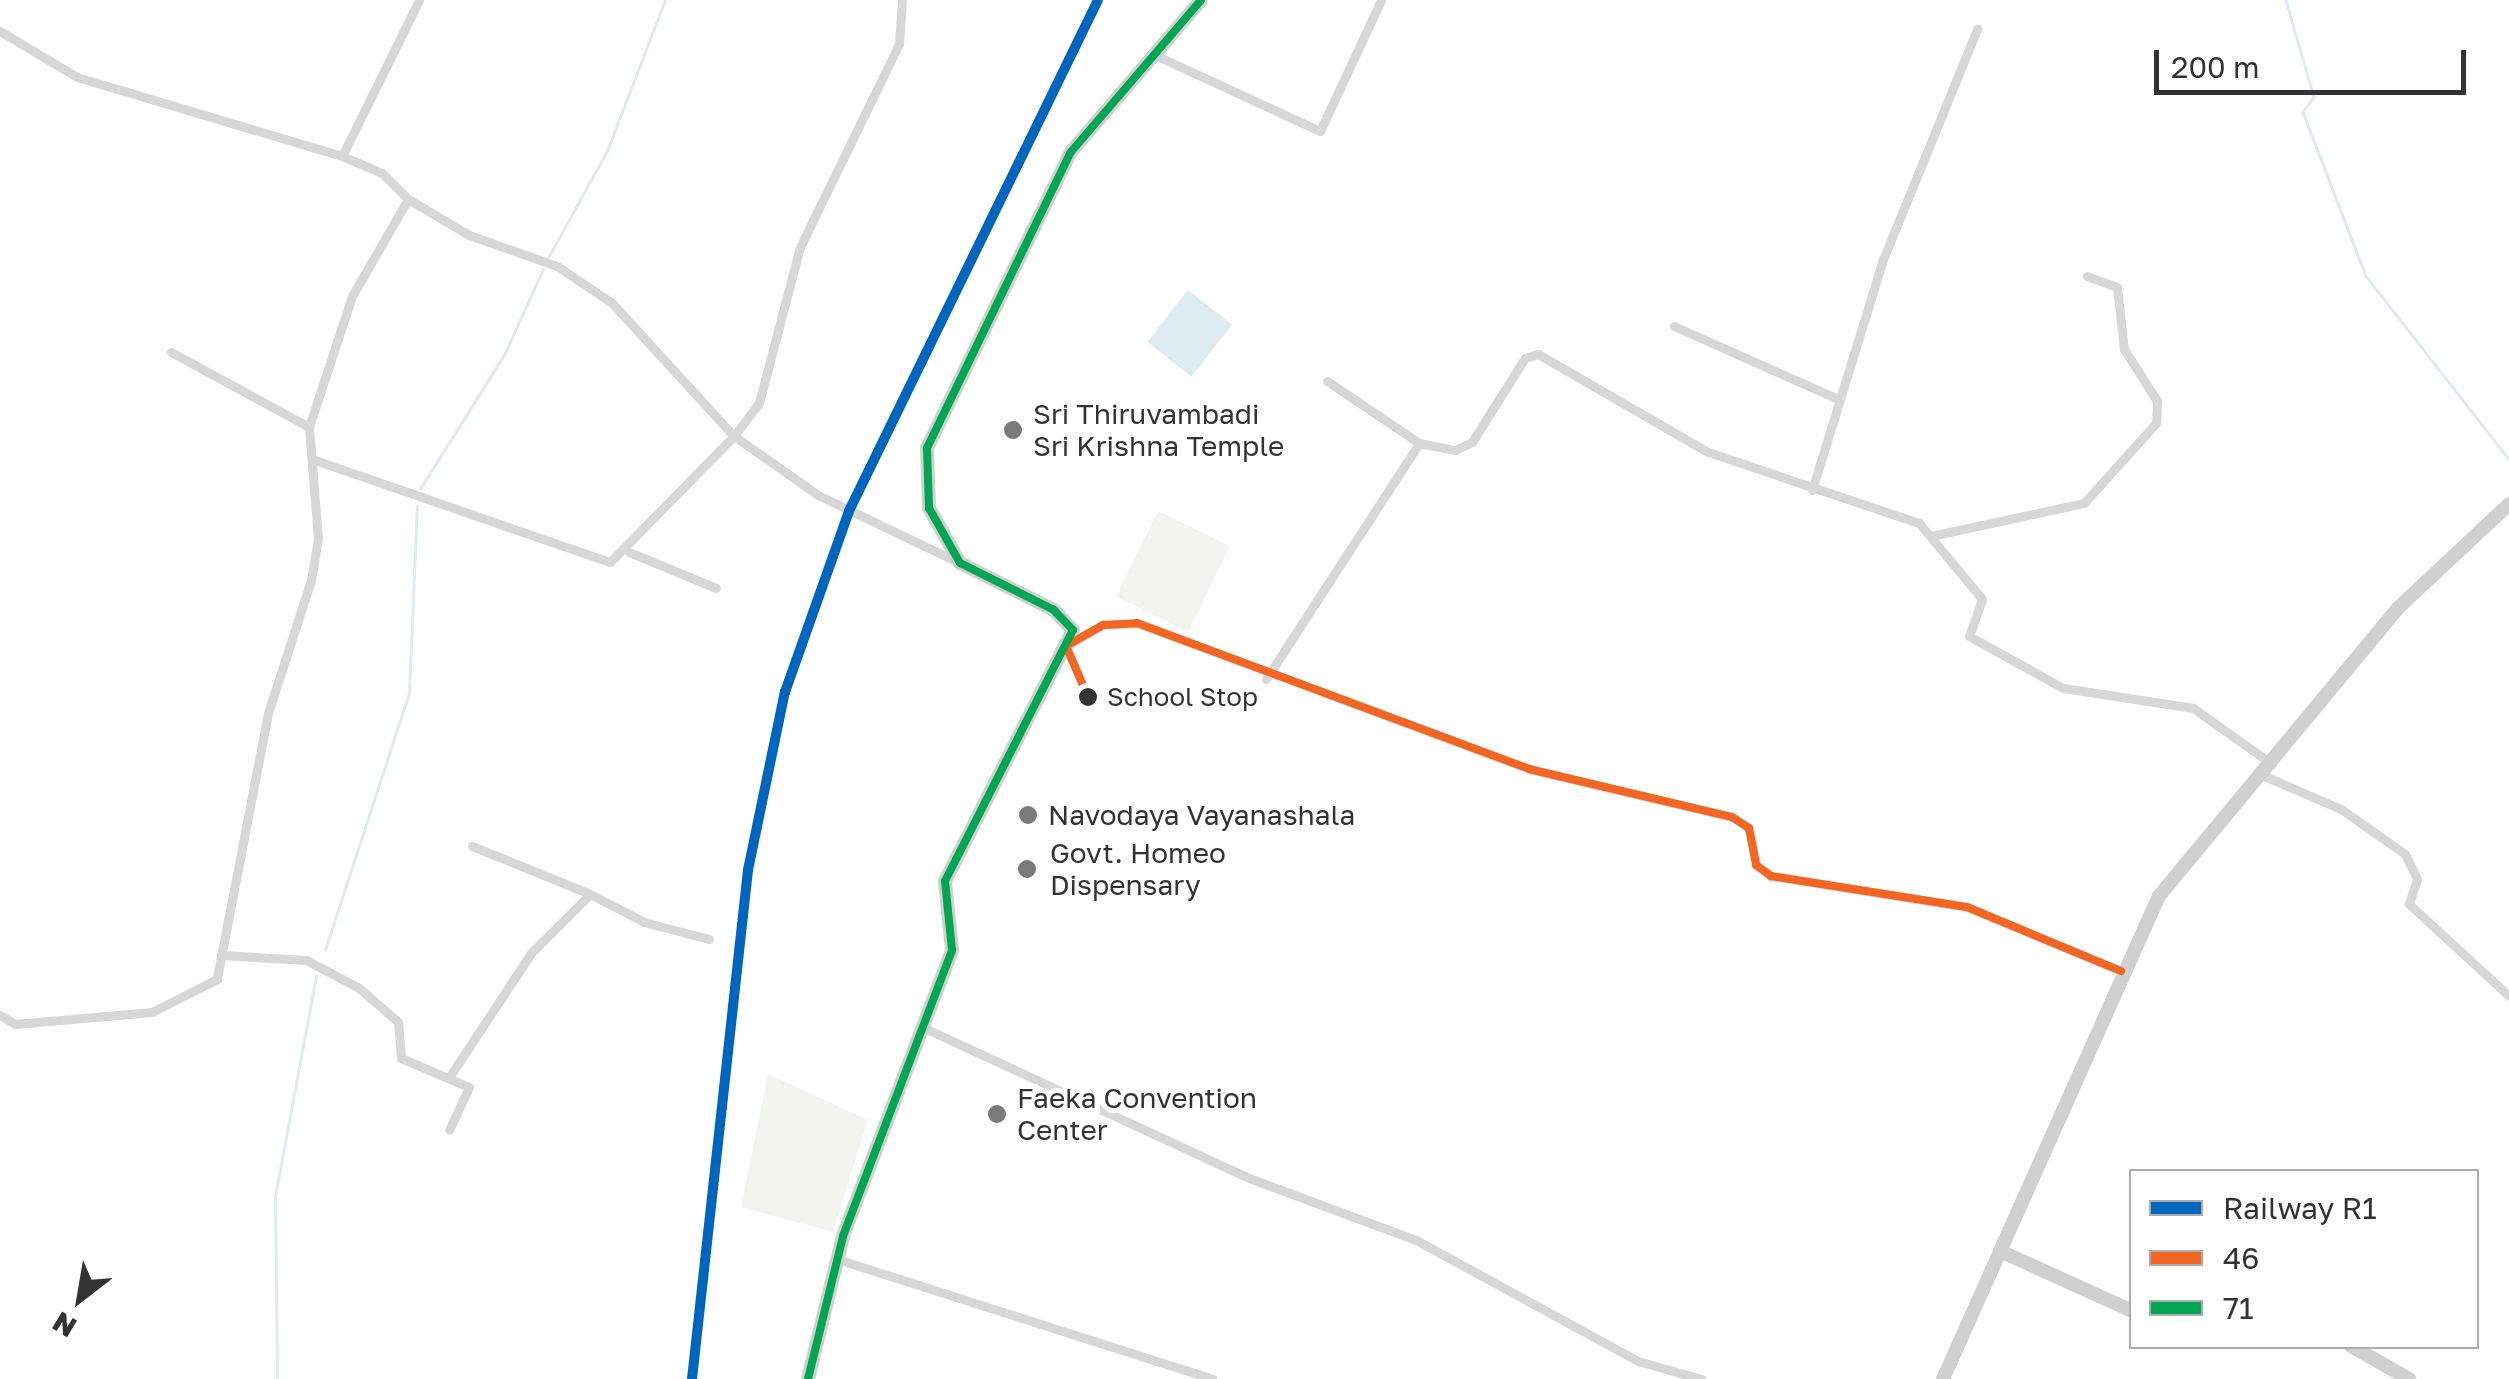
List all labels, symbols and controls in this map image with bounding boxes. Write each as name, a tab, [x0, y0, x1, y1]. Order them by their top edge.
scale bar	[2159, 30, 2472, 92]
text: 200 m	[2171, 49, 2260, 85]
place label: Sri Thiruvambadi Sri Krishna Temple	[1033, 397, 1284, 463]
marker: Sri Thiruvambadi Sri Krishna Temple	[1002, 419, 1024, 441]
place label: School Stop	[1107, 681, 1258, 713]
marker: School Stop	[1078, 687, 1098, 707]
place label: Navodaya Vayanashala	[1048, 798, 1355, 832]
marker: Navodaya Vayanashala	[1017, 804, 1039, 826]
place label: Govt. Homeo Dispensary	[1050, 836, 1226, 902]
marker: Govt. Homeo Dispensary	[1014, 856, 1040, 882]
place label: Faeka Convention Center	[1017, 1081, 1257, 1147]
marker: Faeka Convention Center	[986, 1103, 1008, 1125]
legend	[2129, 1169, 2479, 1349]
text: Railway R1	[2223, 1190, 2377, 1226]
text: 46	[2223, 1240, 2259, 1276]
north arrow	[30, 1249, 130, 1349]
text: 71	[2223, 1290, 2253, 1326]
text: N	[47, 1306, 82, 1345]

